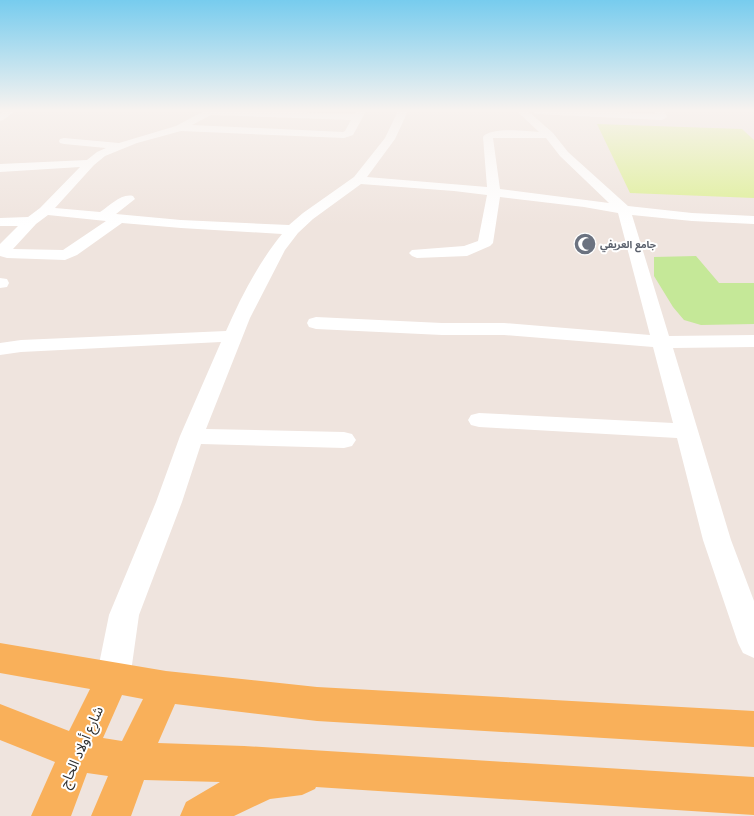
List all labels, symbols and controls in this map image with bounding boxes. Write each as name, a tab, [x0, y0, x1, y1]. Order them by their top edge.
mosque icon: جامع العريفي	[572, 231, 598, 257]
place label: جامع العريفي	[600, 238, 657, 253]
street label: شارع أولاد الحاج	[55, 703, 109, 792]

